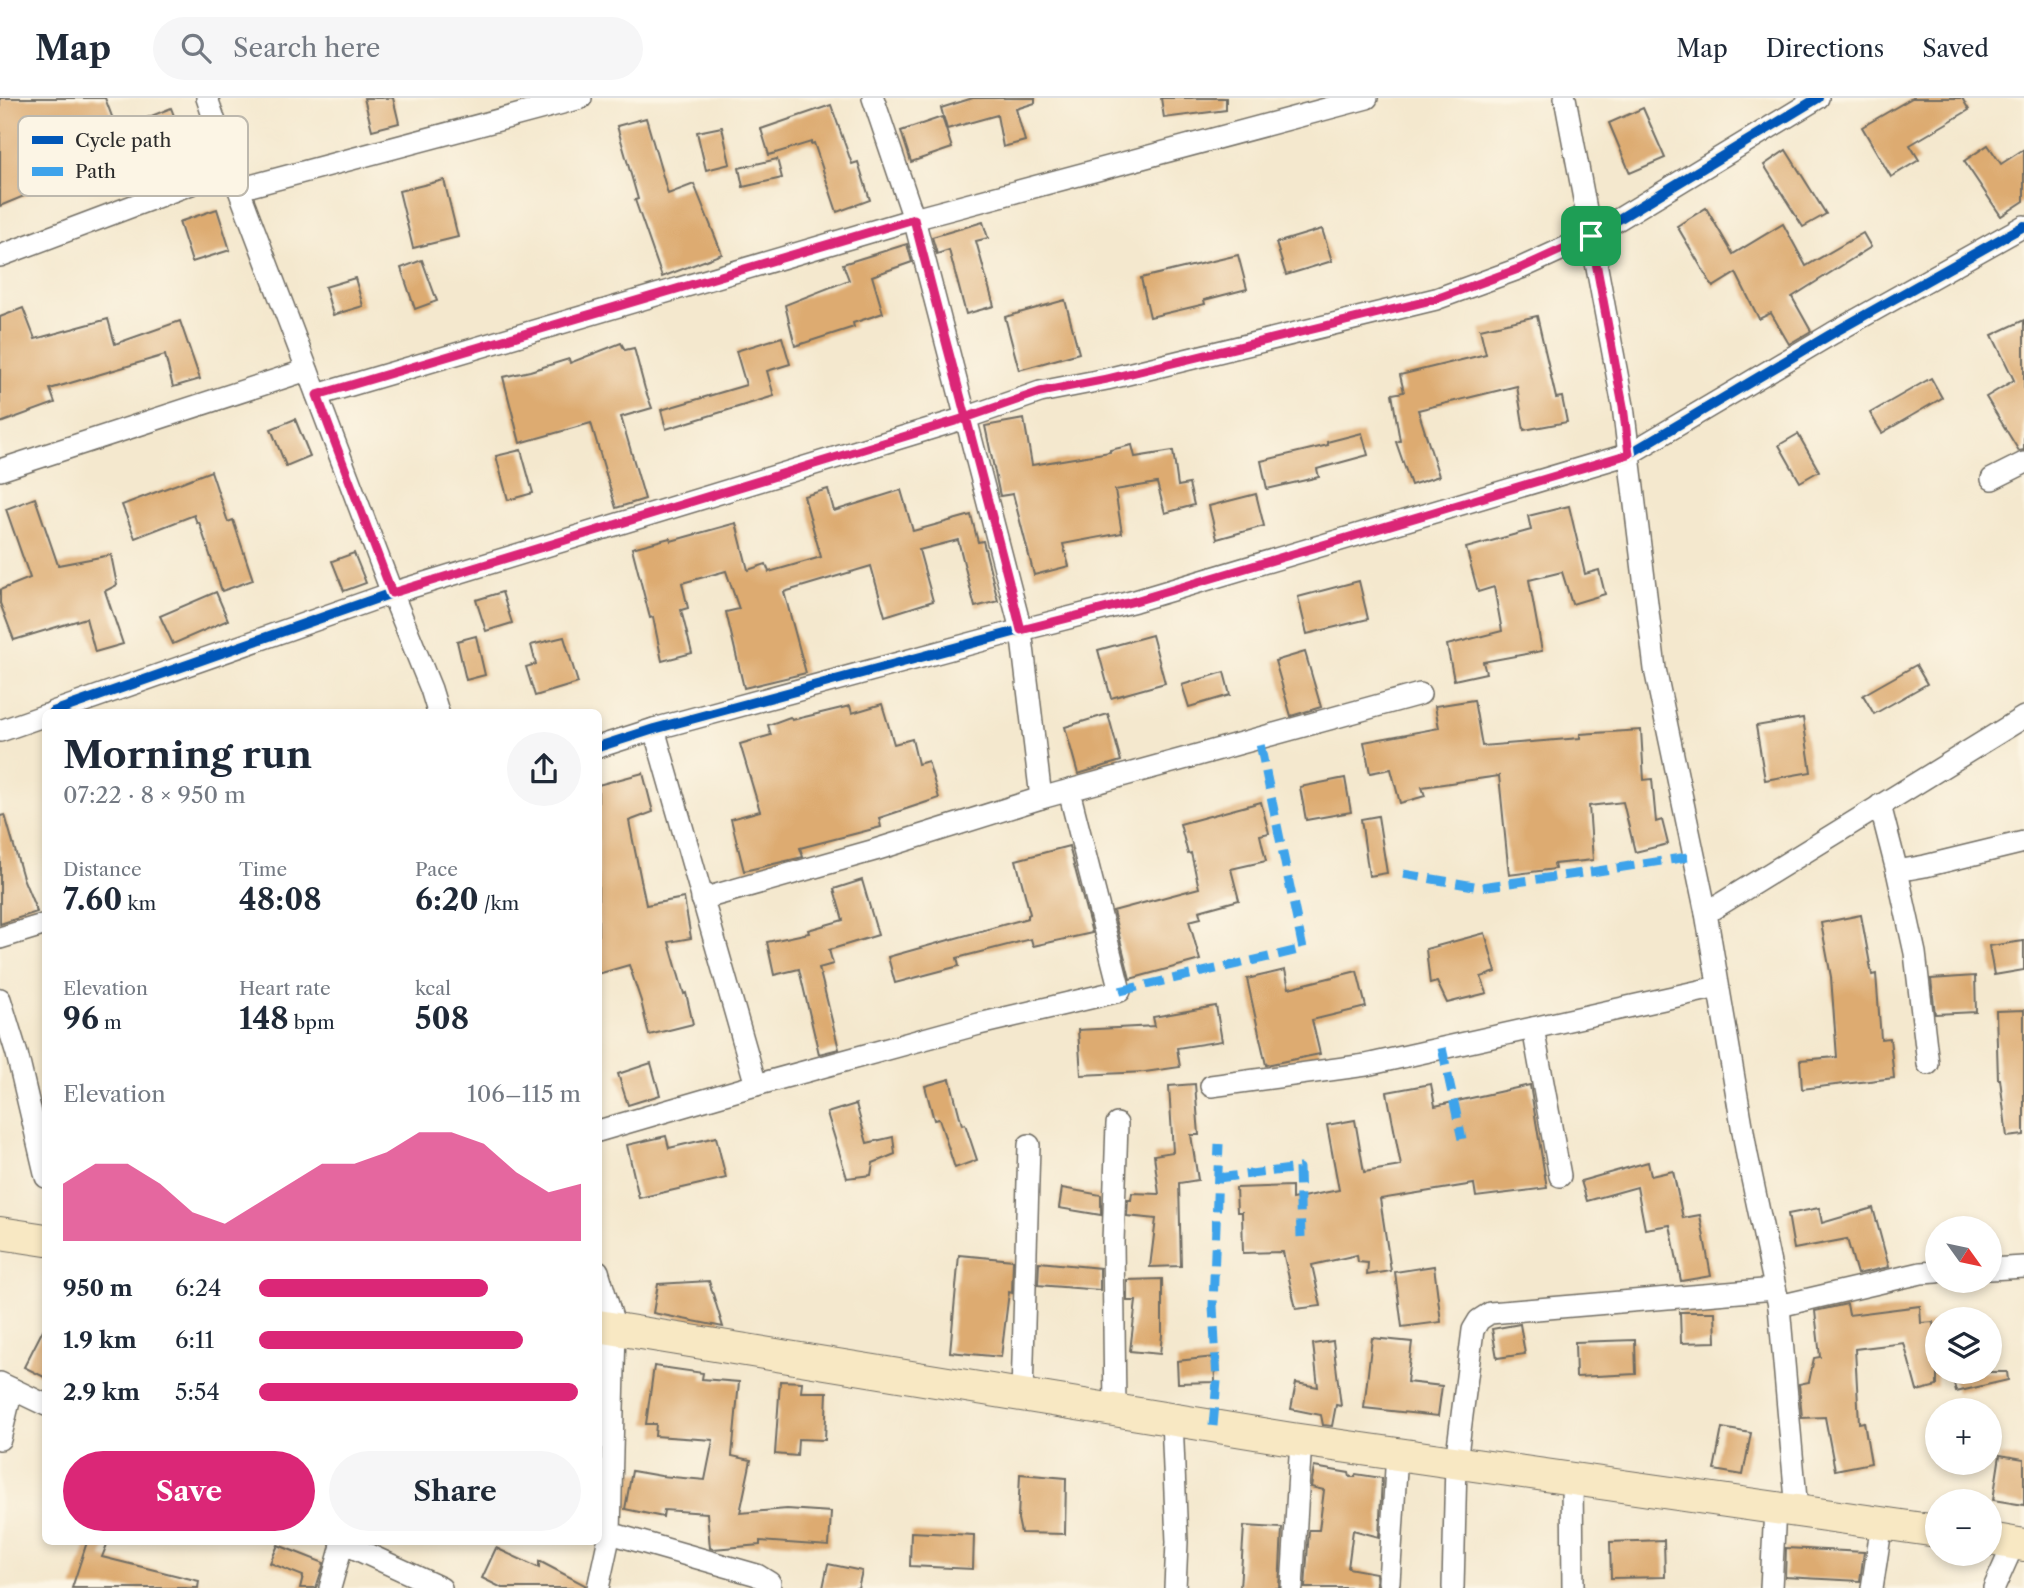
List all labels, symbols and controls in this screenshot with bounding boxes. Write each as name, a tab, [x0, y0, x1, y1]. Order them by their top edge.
search box	[153, 17, 643, 80]
text: Map	[35, 28, 111, 69]
icon: search	[177, 29, 215, 67]
text: Search here	[233, 32, 380, 64]
text: Map	[1676, 34, 1728, 63]
text: Directions	[1766, 34, 1884, 63]
text: Saved	[1922, 34, 1989, 63]
legend	[18, 116, 248, 196]
text: Cycle path	[75, 129, 171, 152]
text: Path	[75, 160, 116, 183]
pin	[1561, 206, 1621, 266]
icon: arrive	[1572, 217, 1610, 255]
text: Morning run	[63, 731, 312, 778]
button: share	[507, 732, 581, 806]
text: 07:22 · 8 × 950 m	[63, 781, 246, 809]
text: Distance	[63, 858, 142, 881]
text: Time	[239, 858, 287, 881]
text: Pace	[415, 858, 458, 881]
text: 7.60	[63, 881, 122, 918]
text: 48:08	[239, 881, 322, 918]
text: 6:20	[415, 881, 479, 918]
text: km	[122, 892, 156, 915]
text: /km	[479, 892, 519, 915]
text: Elevation	[63, 977, 148, 1000]
text: Heart rate	[239, 977, 331, 1000]
text: kcal	[415, 977, 451, 1000]
text: 96	[63, 1000, 99, 1037]
text: 148	[239, 1000, 289, 1037]
text: 508	[415, 1000, 469, 1037]
text: m	[99, 1011, 122, 1034]
text: bpm	[289, 1011, 335, 1034]
text: Elevation	[63, 1080, 166, 1108]
text: 106–115 m	[467, 1080, 581, 1108]
north arrow	[1925, 1216, 2002, 1293]
map controls	[1925, 1216, 2002, 1566]
text: 950 m	[63, 1274, 133, 1302]
text: 6:24	[175, 1274, 221, 1302]
button: layers	[1925, 1307, 2002, 1384]
text: 1.9 km	[63, 1326, 137, 1354]
text: 6:11	[175, 1326, 214, 1354]
text: 2.9 km	[63, 1378, 140, 1406]
text: 5:54	[175, 1378, 220, 1406]
button: +	[1925, 1398, 2002, 1475]
button: Save	[63, 1451, 315, 1531]
button: Share	[329, 1451, 581, 1531]
button: −	[1925, 1489, 2002, 1566]

